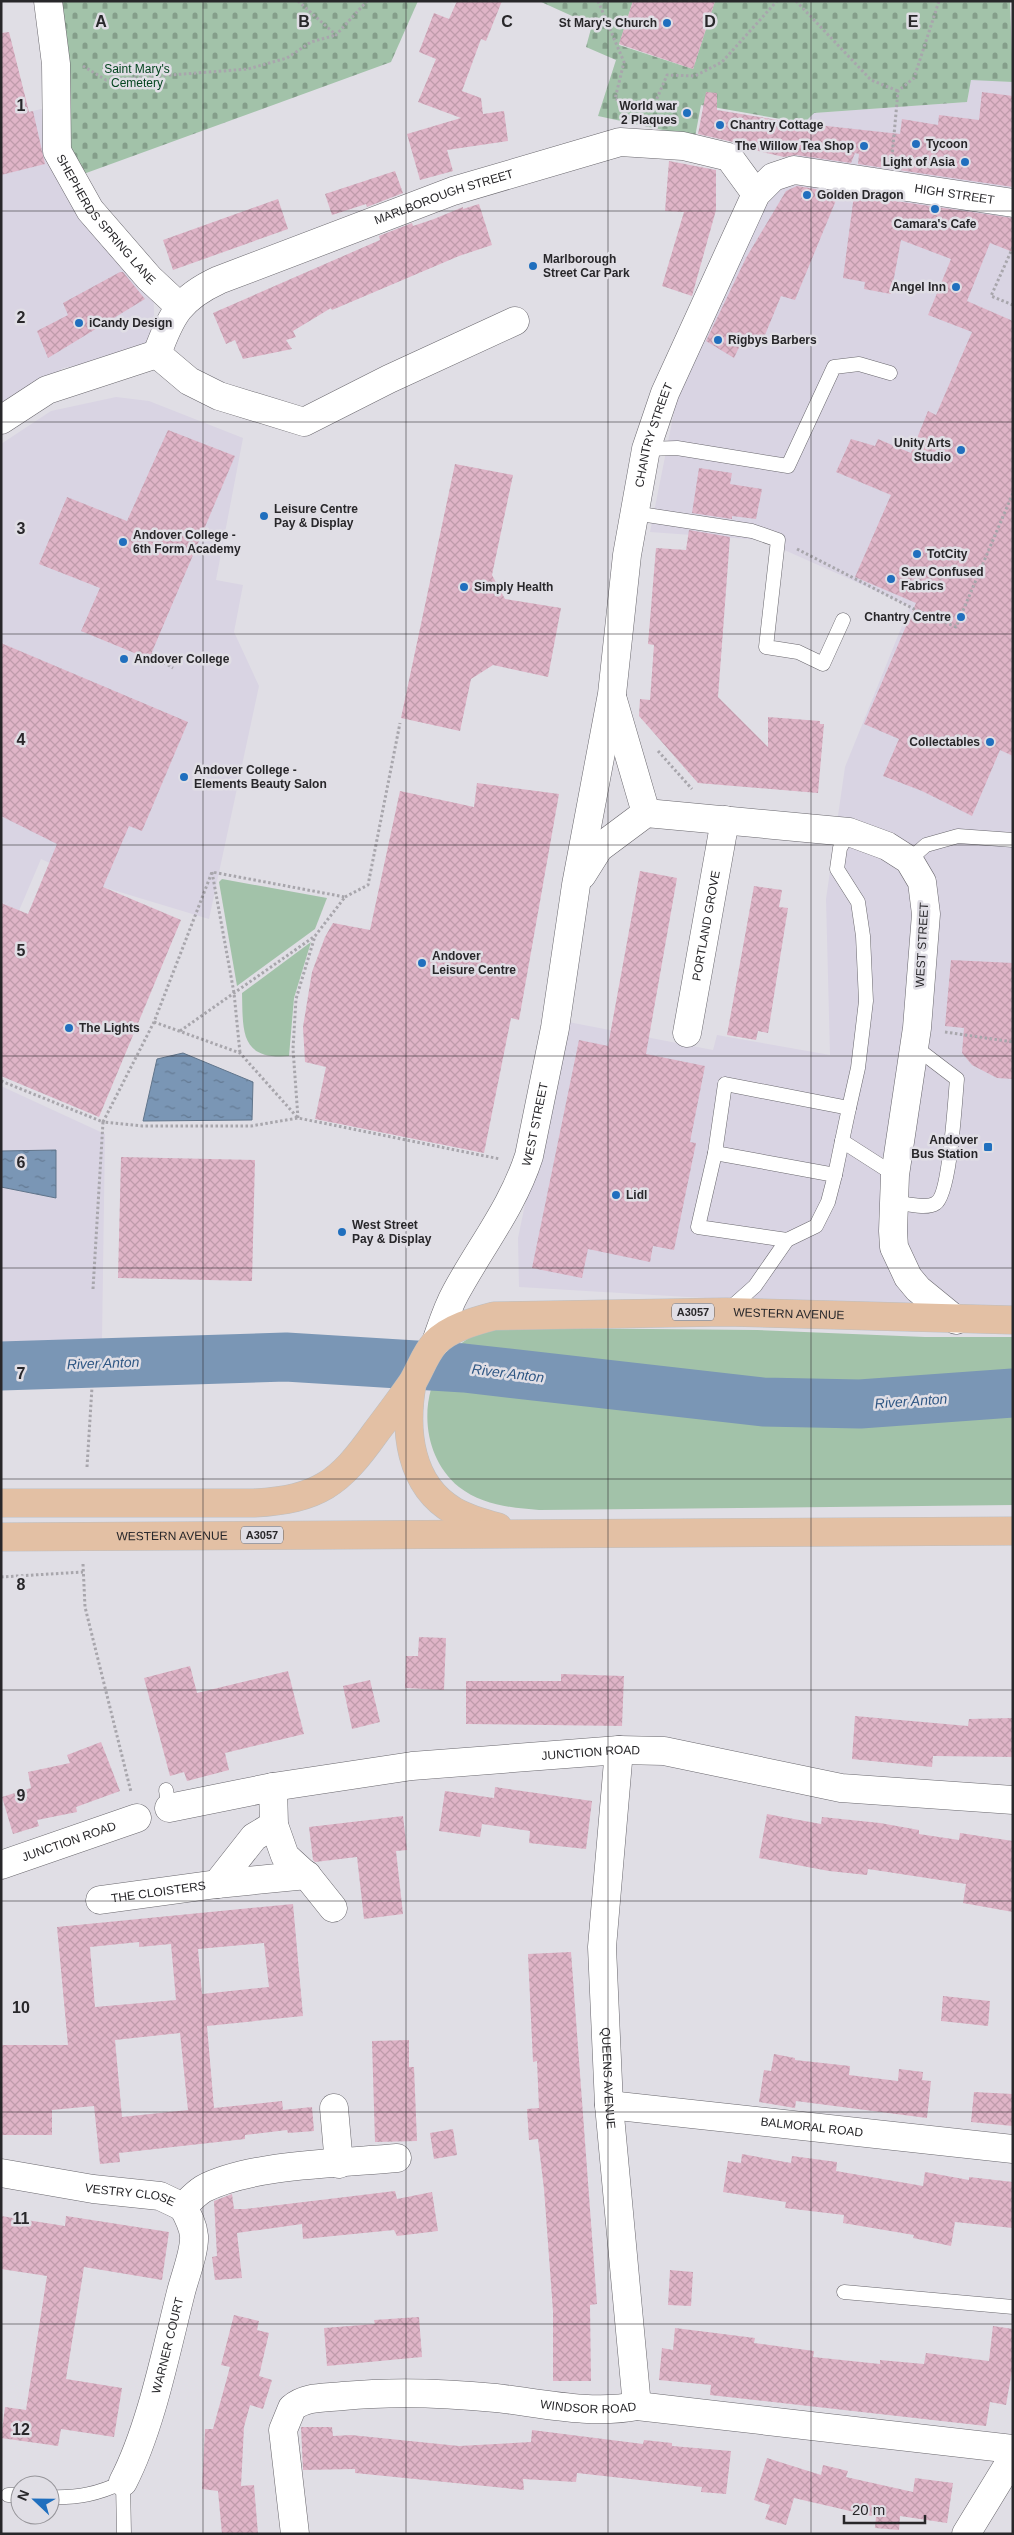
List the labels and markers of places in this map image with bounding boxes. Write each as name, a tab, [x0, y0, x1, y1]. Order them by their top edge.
place label: St Mary's Church	[559, 16, 657, 30]
marker: St Mary's Church	[661, 17, 673, 29]
place label: World war 2 Plaques	[619, 99, 677, 127]
marker: World war 2 Plaques	[681, 107, 693, 119]
place label: Chantry Cottage	[730, 118, 824, 132]
marker: Chantry Cottage	[714, 119, 726, 131]
place label: Tycoon	[926, 137, 968, 151]
marker: Tycoon	[910, 138, 922, 150]
place label: The Willow Tea Shop	[735, 139, 854, 153]
marker: The Willow Tea Shop	[858, 140, 870, 152]
place label: Light of Asia	[883, 155, 955, 169]
marker: Light of Asia	[959, 156, 971, 168]
place label: Golden Dragon	[817, 188, 904, 202]
marker: Golden Dragon	[801, 189, 813, 201]
marker: Camara's Cafe	[929, 203, 941, 215]
place label: Camara's Cafe	[894, 217, 977, 231]
place label: Marlborough Street Car Park	[543, 252, 630, 280]
marker: Marlborough Street Car Park	[527, 260, 539, 272]
place label: Angel Inn	[891, 280, 946, 294]
marker: Angel Inn	[950, 281, 962, 293]
place label: iCandy Design	[89, 316, 172, 330]
marker: iCandy Design	[73, 317, 85, 329]
place label: Rigbys Barbers	[728, 333, 817, 347]
marker: Rigbys Barbers	[712, 334, 724, 346]
place label: Unity Arts Studio	[894, 436, 951, 464]
marker: Unity Arts Studio	[955, 444, 967, 456]
place label: Leisure Centre Pay & Display	[274, 502, 358, 530]
marker: Leisure Centre Pay & Display	[258, 510, 270, 522]
place label: Andover College - 6th Form Academy	[133, 528, 241, 556]
marker: Andover College - 6th Form Academy	[117, 536, 129, 548]
place label: TotCity	[927, 547, 968, 561]
marker: TotCity	[911, 548, 923, 560]
place label: Sew Confused Fabrics	[901, 565, 984, 593]
marker: Sew Confused Fabrics	[885, 573, 897, 585]
place label: Simply Health	[474, 580, 553, 594]
marker: Simply Health	[458, 581, 470, 593]
place label: Chantry Centre	[864, 610, 951, 624]
marker: Chantry Centre	[955, 611, 967, 623]
place label: Andover College	[134, 652, 230, 666]
marker: Andover College	[118, 653, 130, 665]
place label: Collectables	[909, 735, 980, 749]
marker: Collectables	[984, 736, 996, 748]
place label: Andover College - Elements Beauty Salon	[194, 763, 327, 791]
marker: Andover College - Elements Beauty Salon	[178, 771, 190, 783]
place label: Andover Leisure Centre	[432, 949, 516, 977]
marker: Andover Leisure Centre	[416, 957, 428, 969]
place label: The Lights	[79, 1021, 140, 1035]
marker: The Lights	[63, 1022, 75, 1034]
place label: Andover Bus Station	[911, 1133, 978, 1161]
marker: Andover Bus Station	[982, 1141, 994, 1153]
place label: Lidl	[626, 1188, 647, 1202]
marker: Lidl	[610, 1189, 622, 1201]
place label: West Street Pay & Display	[352, 1218, 432, 1246]
marker: West Street Pay & Display	[336, 1226, 348, 1238]

